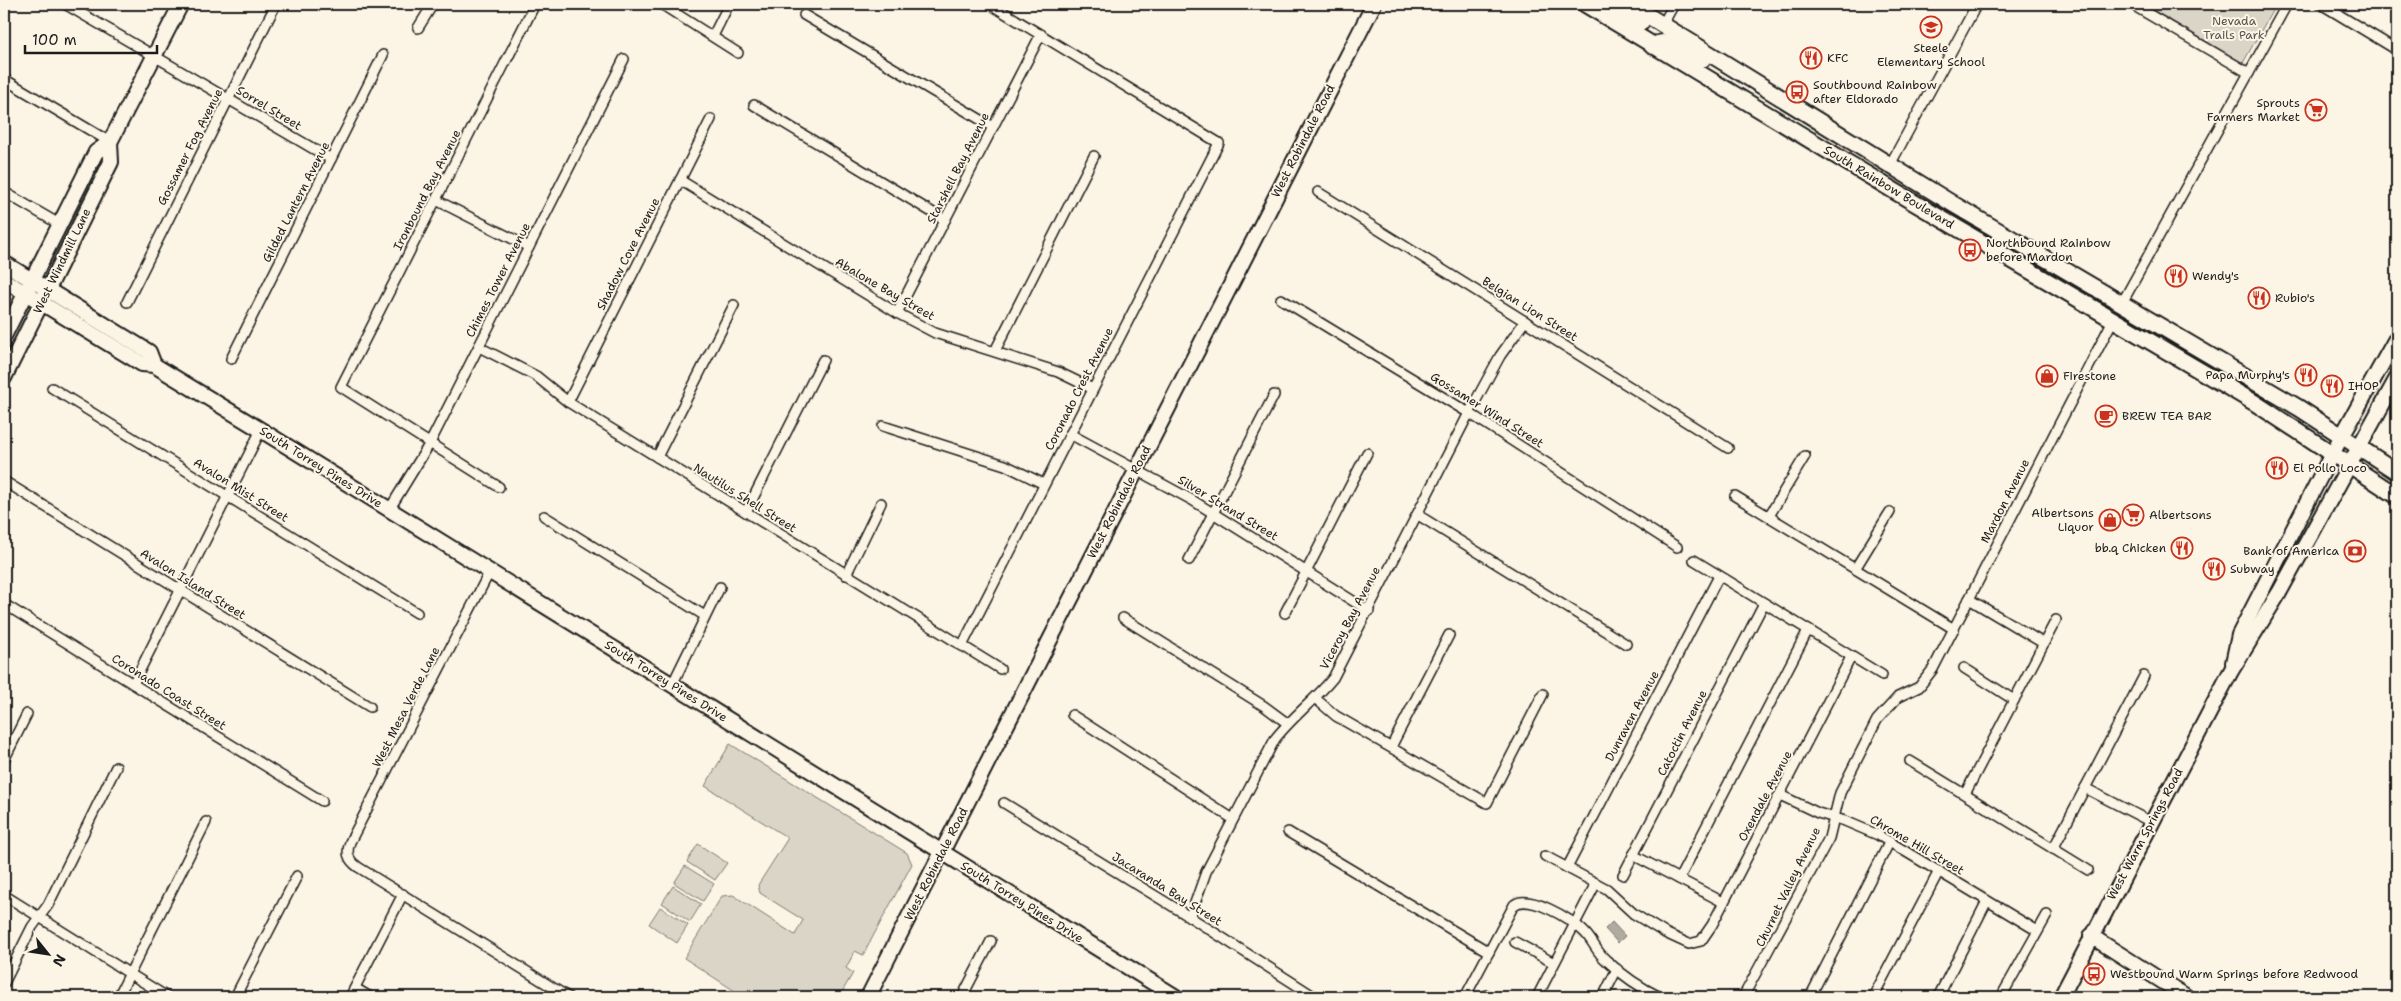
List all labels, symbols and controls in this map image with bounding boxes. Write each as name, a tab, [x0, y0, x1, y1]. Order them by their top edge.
park label: Nevada Trails Park	[2203, 13, 2265, 43]
school or university icon: Steele Elementary School	[1919, 15, 1943, 39]
scale bar	[25, 22, 158, 54]
text: 100 m	[32, 30, 77, 50]
place label: Steele Elementary School	[1877, 40, 1985, 70]
restaurant icon: KFC	[1799, 46, 1823, 70]
place label: KFC	[1827, 50, 1848, 66]
place label: Southbound Rainbow after Eldorado	[1813, 77, 1938, 107]
bus stop icon: Southbound Rainbow after Eldorado	[1785, 80, 1809, 104]
street label: West Robindale Road	[1268, 81, 1339, 200]
street label: Sorrel Street	[233, 82, 305, 134]
street label: Gossamer Fog Avenue	[154, 86, 226, 208]
place label: Sprouts Farmers Market	[2207, 95, 2300, 125]
supermarket icon: Sprouts Farmers Market	[2304, 98, 2328, 122]
street label: Starshell Bay Avenue	[923, 110, 993, 226]
street label: Ironbound Bay Avenue	[390, 127, 465, 253]
street label: Gilded Lantern Avenue	[259, 139, 333, 265]
street label: South Rainbow Boulevard	[1821, 142, 1958, 233]
street label: Shadow Cove Avenue	[593, 195, 663, 313]
street label: West Windmill Lane	[30, 206, 95, 316]
street label: Chimes Tower Avenue	[462, 220, 534, 340]
place label: Northbound Rainbow before Mardon	[1986, 235, 2111, 265]
bus stop icon: Northbound Rainbow before Mardon	[1958, 238, 1982, 262]
street label: Abalone Bay Street	[832, 254, 938, 324]
restaurant icon: Wendy's	[2164, 264, 2188, 288]
place label: Wendy's	[2192, 268, 2239, 284]
street label: Belgian Lion Street	[1479, 273, 1581, 345]
restaurant icon: Rubio's	[2247, 286, 2271, 310]
place label: Rubio's	[2275, 290, 2315, 306]
street label: Coronado Crest Avenue	[1041, 325, 1117, 453]
restaurant icon: Papa Murphy's	[2294, 363, 2318, 387]
shop icon: Firestone	[2035, 364, 2059, 388]
place label: Papa Murphy's	[2206, 367, 2290, 383]
place label: Firestone	[2063, 368, 2117, 384]
street label: Gossamer Wind Street	[1427, 369, 1547, 451]
restaurant icon: IHOP	[2320, 374, 2344, 398]
place label: IHOP	[2348, 378, 2379, 394]
cafe icon: BREW TEA BAR	[2094, 404, 2118, 428]
place label: BREW TEA BAR	[2122, 408, 2212, 424]
street label: South Torrey Pines Drive	[257, 423, 386, 511]
street label: West Robindale Road	[1084, 442, 1155, 561]
street label: Avalon Mist Street	[190, 454, 292, 526]
street label: Mardon Avenue	[1977, 456, 2033, 546]
restaurant icon: El Pollo Loco	[2265, 456, 2289, 480]
street label: Nautilus Shell Street	[690, 460, 800, 536]
place label: El Pollo Loco	[2293, 460, 2367, 476]
street label: Silver Strand Street	[1175, 472, 1281, 544]
supermarket icon: Albertsons	[2121, 503, 2145, 527]
place label: Albertsons Liquor	[2031, 505, 2094, 535]
place label: Albertsons	[2149, 507, 2212, 523]
shop icon: Albertsons Liquor	[2098, 508, 2122, 532]
restaurant icon: bb.q Chicken	[2170, 536, 2194, 560]
bank icon: Bank of America	[2343, 539, 2367, 563]
place label: bb.q Chicken	[2095, 540, 2166, 556]
place label: Bank of America	[2243, 543, 2340, 559]
street label: Avalon Island Street	[137, 545, 249, 623]
restaurant icon: Subway	[2202, 557, 2226, 581]
place label: Subway	[2230, 561, 2275, 577]
street label: Viceroy Bay Avenue	[1316, 564, 1384, 672]
street label: South Torrey Pines Drive	[602, 637, 731, 725]
street label: West Mesa Verde Lane	[369, 644, 444, 770]
street label: Coronado Coast Street	[109, 650, 229, 734]
street label: Dunraven Avenue	[1601, 668, 1663, 764]
street label: Catoctin Avenue	[1653, 687, 1711, 779]
street label: Oxendale Avenue	[1734, 748, 1796, 844]
street label: West Warm Springs Road	[2103, 765, 2187, 903]
street label: West Robindale Road	[901, 804, 972, 923]
street label: Chrome Hill Street	[1867, 811, 1967, 879]
street label: Churnet Valley Avenue	[1752, 824, 1824, 950]
street label: Jacaranda Bay Street	[1109, 849, 1225, 929]
street label: South Torrey Pines Drive	[958, 858, 1087, 946]
north arrow	[22, 928, 72, 978]
text: N	[49, 951, 70, 970]
bus stop icon: Westbound Warm Springs before Redwood	[2082, 962, 2106, 986]
place label: Westbound Warm Springs before Redwood	[2110, 966, 2359, 982]

